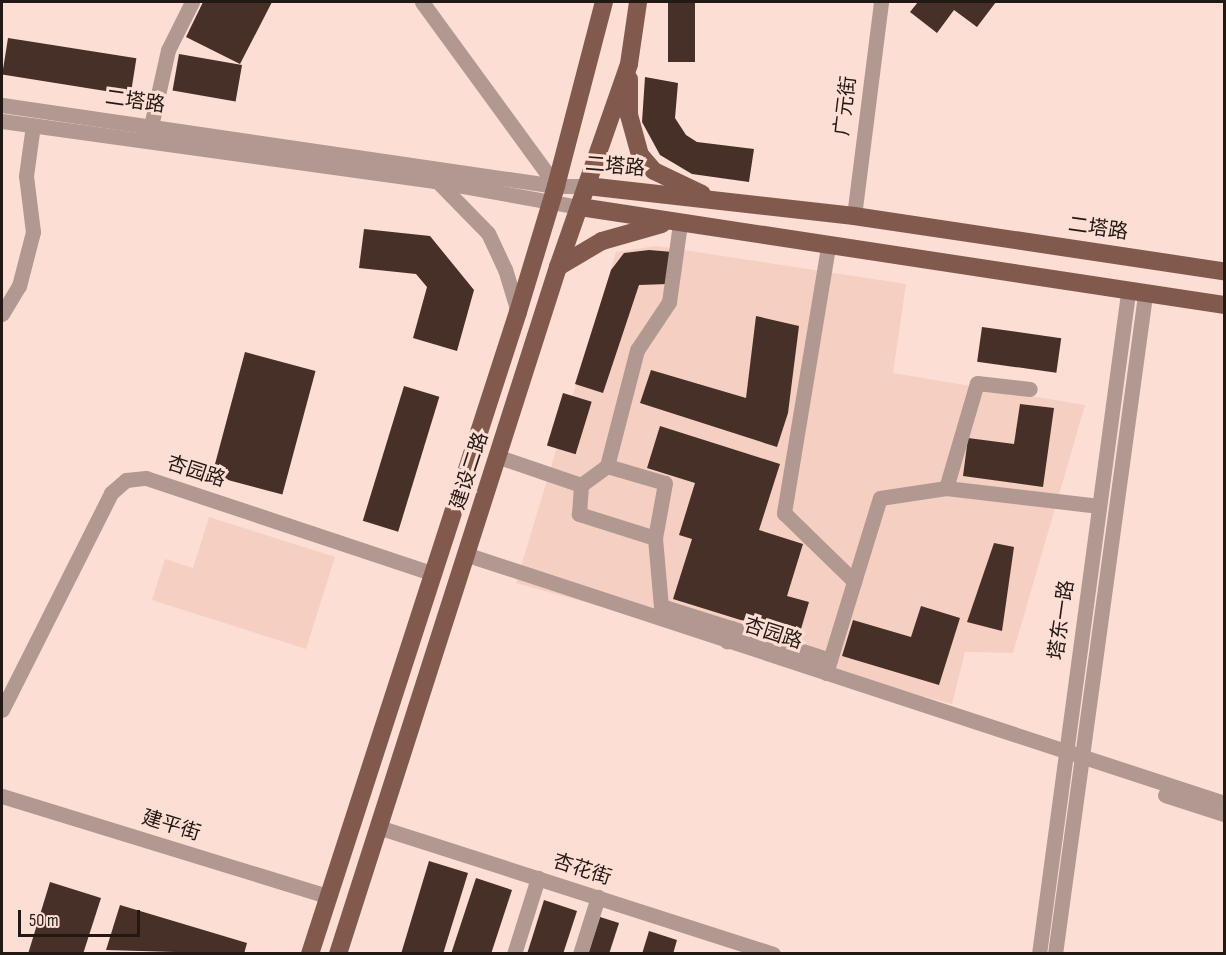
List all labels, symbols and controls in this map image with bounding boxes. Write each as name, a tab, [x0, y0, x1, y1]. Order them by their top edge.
street label: 广元街	[830, 75, 862, 137]
street label: 二塔路	[104, 86, 166, 118]
street label: 二塔路	[584, 152, 646, 182]
street label: 二塔路	[1067, 213, 1129, 245]
street label: 建设二路	[446, 429, 494, 513]
street label: 杏园路	[164, 451, 228, 493]
street label: 塔东一路	[1045, 579, 1079, 661]
street label: 杏园路	[741, 613, 805, 655]
street label: 建平街	[139, 806, 203, 846]
street label: 杏花街	[550, 849, 614, 891]
scale bar	[21, 898, 142, 936]
text: 50 m	[29, 910, 59, 931]

